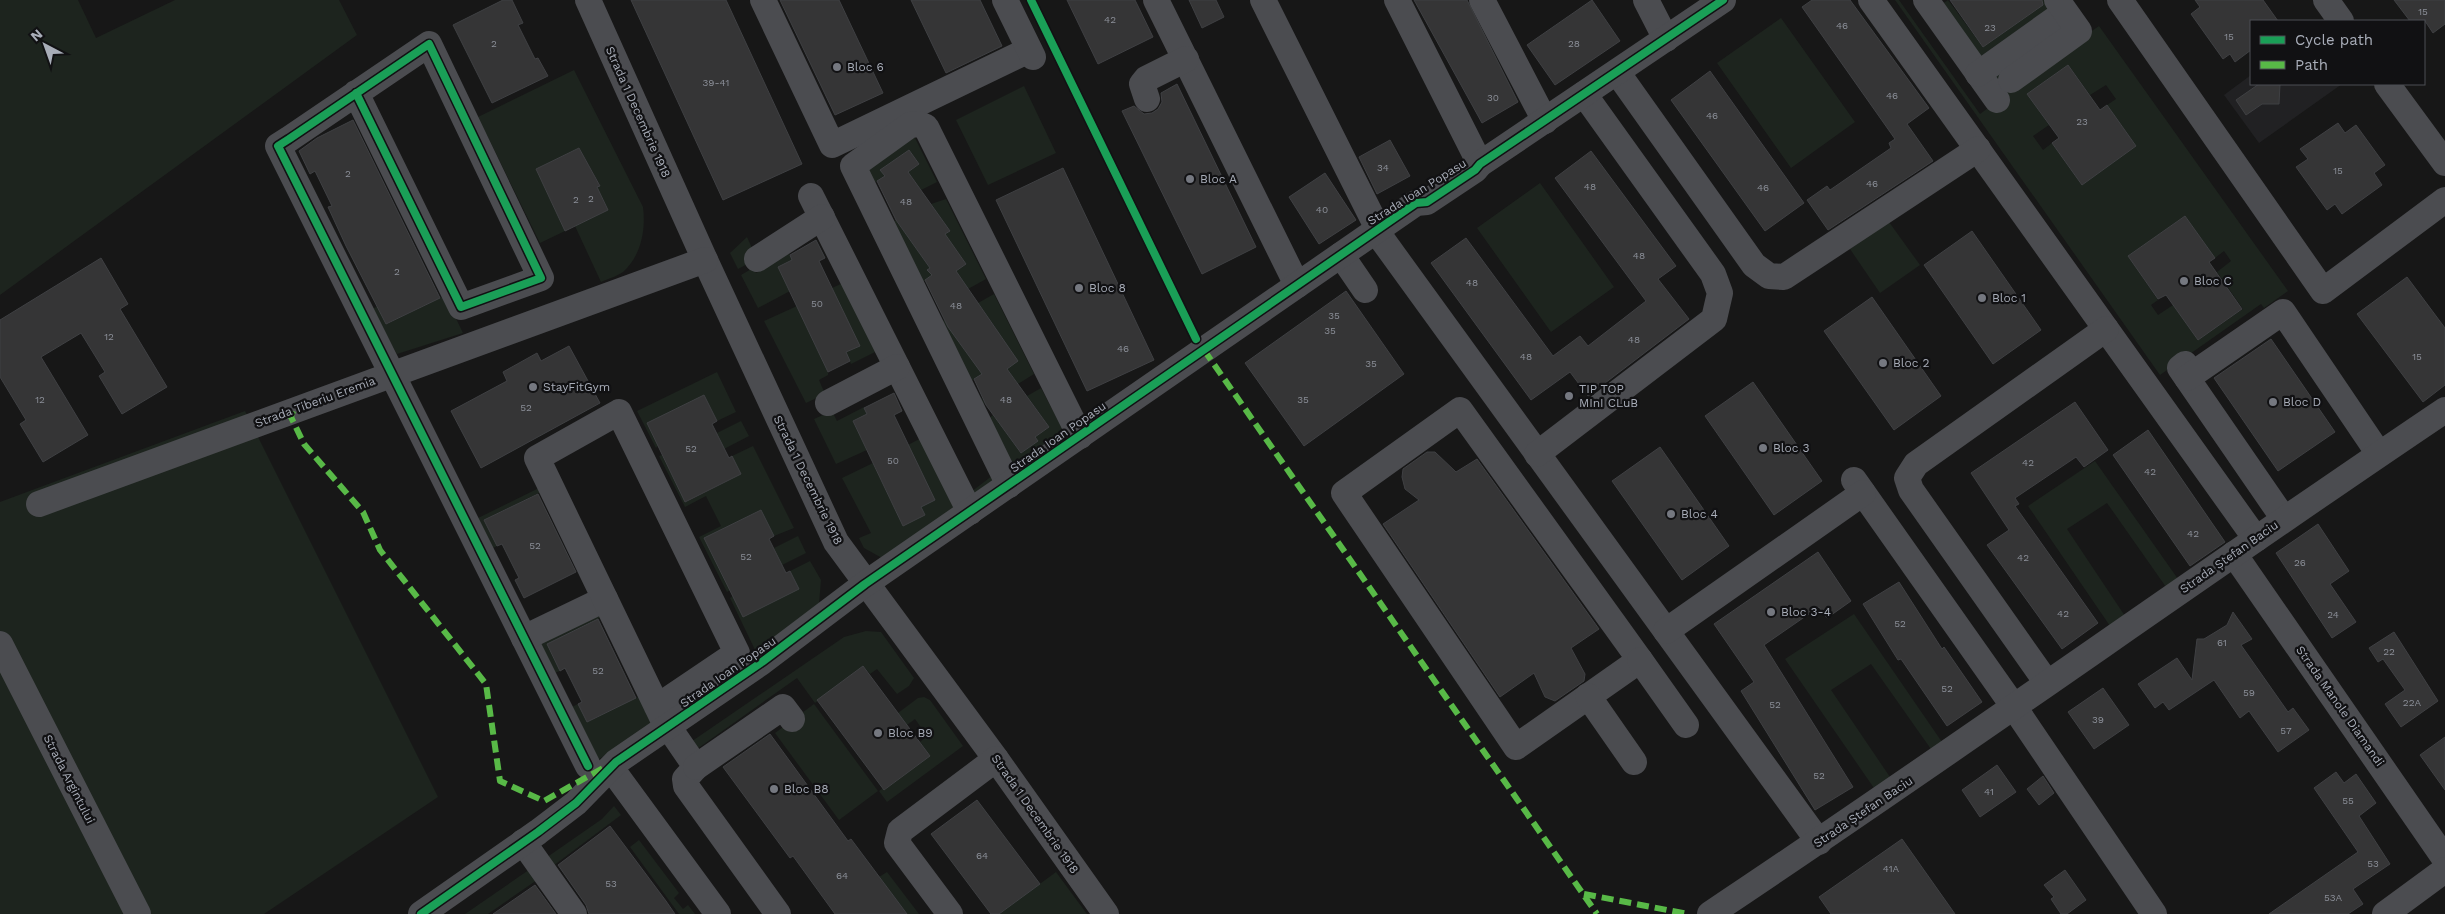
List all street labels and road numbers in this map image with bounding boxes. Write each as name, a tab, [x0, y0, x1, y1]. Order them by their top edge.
street label: Strada 1 Decembrie 1918	[603, 44, 673, 180]
street label: Strada Ioan Popasu	[1365, 156, 1469, 228]
street label: Strada Tiberiu Eremia	[253, 374, 377, 430]
street label: Strada Ioan Popasu	[1007, 399, 1109, 475]
street label: Strada 1 Decembrie 1918	[771, 413, 845, 547]
street label: Strada Ștefan Baciu	[2177, 518, 2281, 596]
street label: Strada Ioan Popasu	[677, 634, 779, 710]
street label: Strada Manole Diamandi	[2293, 643, 2387, 769]
street label: Strada Argintului	[41, 732, 97, 826]
street label: Strada 1 Decembrie 1918	[989, 752, 1081, 876]
street label: Strada Ștefan Baciu	[1811, 774, 1915, 850]

